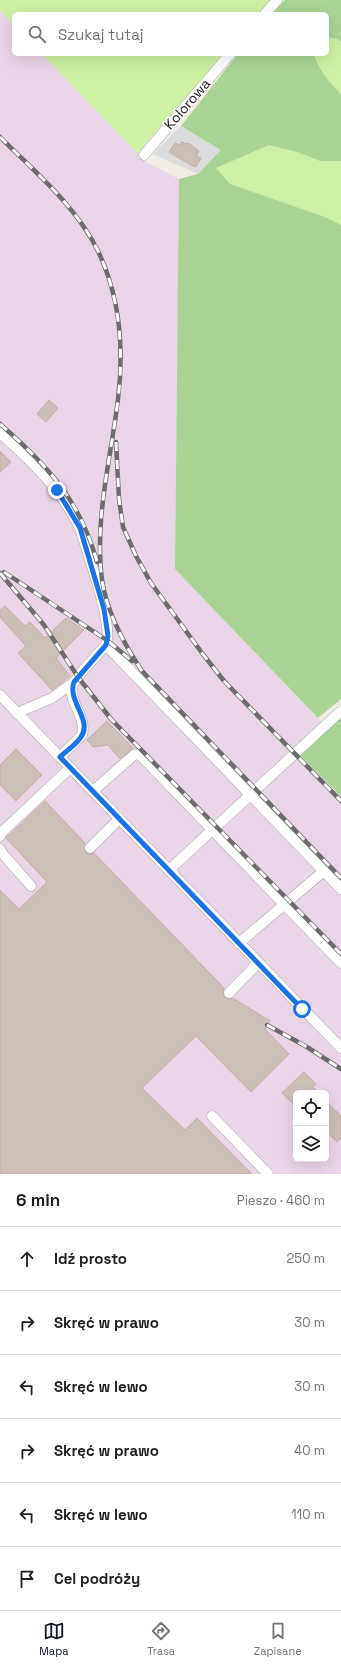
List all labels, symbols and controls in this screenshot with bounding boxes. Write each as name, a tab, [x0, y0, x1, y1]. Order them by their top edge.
search box	[12, 12, 329, 56]
icon: search	[26, 23, 48, 45]
text: Szukaj tutaj	[58, 25, 144, 44]
street label: Kolorowa	[160, 75, 214, 133]
route end	[48, 481, 66, 499]
route start	[293, 1000, 311, 1018]
map controls	[293, 1090, 329, 1162]
button: locate	[293, 1090, 329, 1126]
button: layers	[293, 1126, 329, 1162]
text: 6 min	[16, 1189, 60, 1211]
text: Pieszo · 460 m	[237, 1192, 325, 1209]
icon: ahead	[16, 1248, 38, 1270]
text: Idź prosto	[54, 1249, 127, 1268]
text: 250 m	[287, 1250, 325, 1267]
icon: right	[16, 1312, 38, 1334]
text: Skręć w prawo	[54, 1313, 159, 1332]
text: 30 m	[294, 1314, 325, 1331]
icon: left	[16, 1376, 38, 1398]
text: Skręć w lewo	[54, 1377, 148, 1396]
text: 30 m	[294, 1378, 325, 1395]
icon: right	[16, 1440, 38, 1462]
text: Skręć w prawo	[54, 1441, 159, 1460]
text: 40 m	[294, 1442, 325, 1459]
icon: left	[16, 1504, 38, 1526]
text: Skręć w lewo	[54, 1505, 148, 1524]
text: 110 m	[291, 1506, 325, 1523]
icon: arrive	[16, 1568, 38, 1590]
text: Cel podróży	[54, 1569, 140, 1588]
tab: Mapa	[39, 1620, 69, 1658]
tab: Trasa	[147, 1620, 175, 1658]
tab: Zapisane	[254, 1620, 302, 1658]

